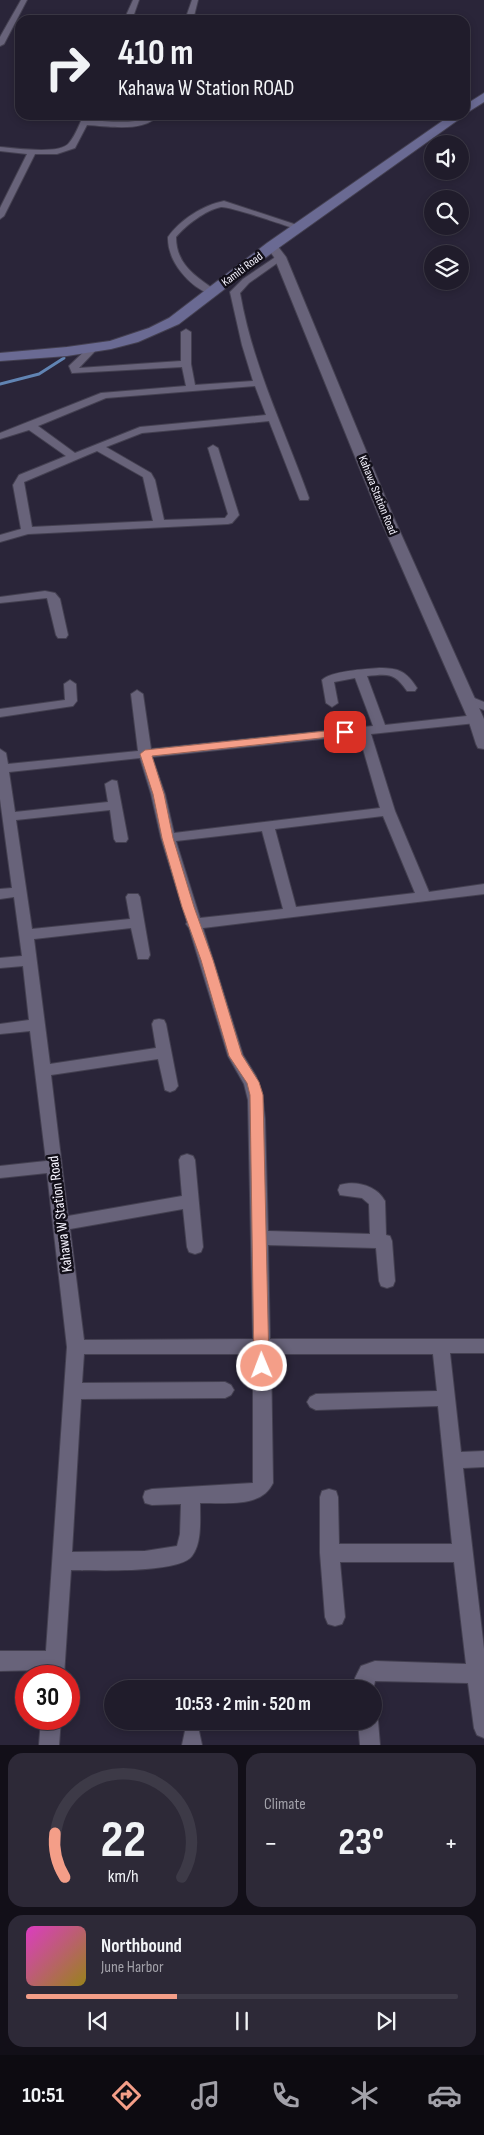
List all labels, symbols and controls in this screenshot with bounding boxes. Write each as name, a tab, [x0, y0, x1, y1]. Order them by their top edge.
text: 410 m	[118, 32, 193, 75]
icon: right	[35, 35, 100, 100]
text: Kahawa W Station ROAD	[118, 75, 294, 102]
map controls	[424, 135, 469, 290]
button: sound	[424, 135, 469, 180]
button: search	[424, 190, 469, 235]
button: layers	[424, 245, 469, 290]
street label: Kamiti Road	[219, 249, 266, 290]
street label: Kahawa Station Road	[355, 453, 400, 537]
pin	[324, 711, 366, 753]
icon: arrive	[331, 718, 359, 746]
street label: Kahawa W Station Road	[44, 1155, 77, 1273]
position arrow	[235, 1339, 287, 1391]
speed limit sign: 30	[15, 1665, 80, 1730]
text: 10:53 · 2 min · 520 m	[175, 1693, 311, 1716]
text: Climate	[264, 1795, 306, 1814]
text: 22	[100, 1809, 146, 1872]
text: 23°	[338, 1820, 384, 1865]
text: −	[264, 1827, 278, 1860]
text: +	[444, 1827, 458, 1860]
text: km/h	[108, 1866, 138, 1887]
text: Northbound	[101, 1935, 182, 1958]
text: June Harbor	[101, 1958, 164, 1977]
icon: previous	[84, 2007, 112, 2035]
icon: pause	[228, 2007, 256, 2035]
icon: next	[372, 2007, 400, 2035]
icon: directions	[109, 2078, 144, 2113]
icon: music	[188, 2078, 223, 2113]
icon: phone	[268, 2078, 303, 2113]
icon: climate	[347, 2078, 382, 2113]
icon: car	[427, 2078, 462, 2113]
text: 10:51	[22, 2082, 64, 2109]

